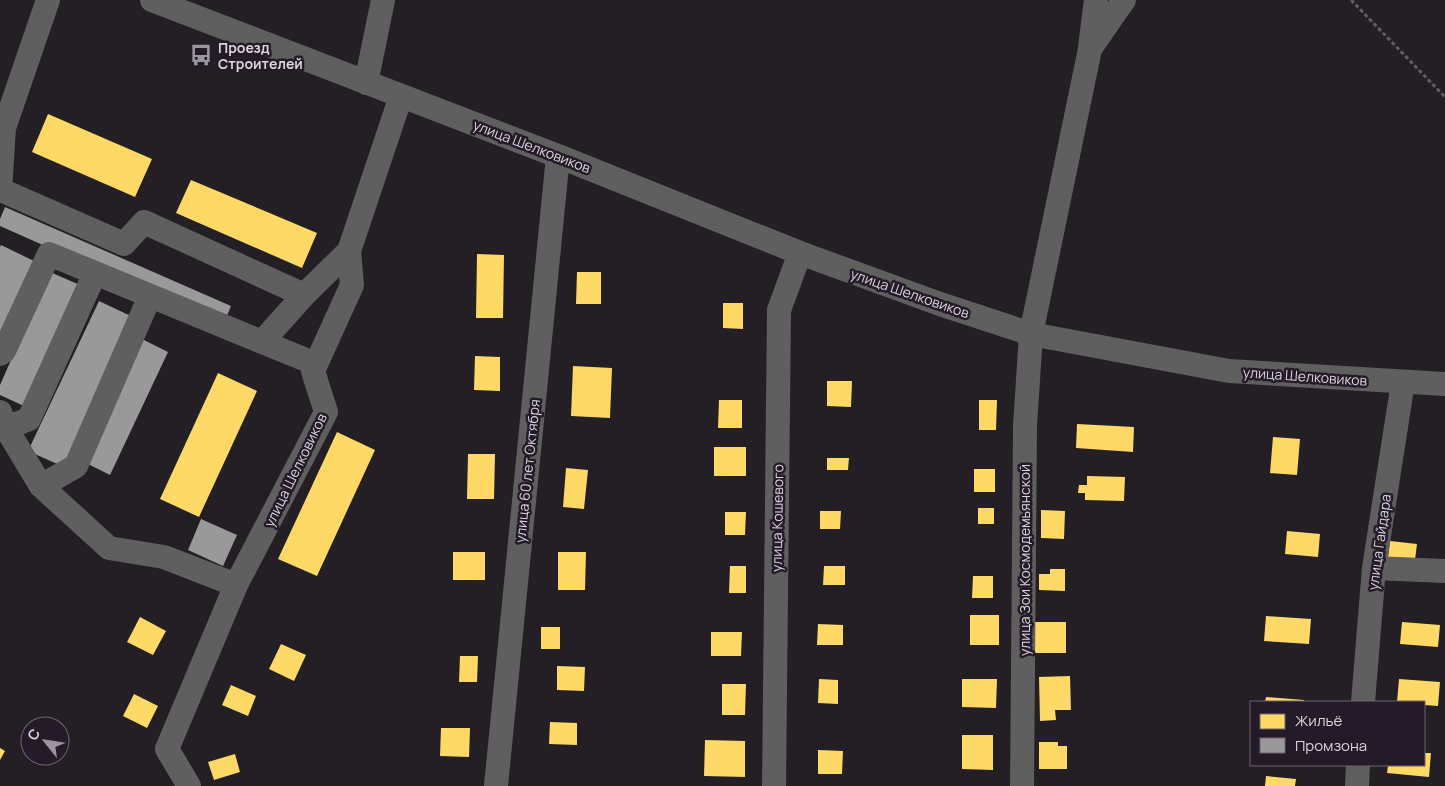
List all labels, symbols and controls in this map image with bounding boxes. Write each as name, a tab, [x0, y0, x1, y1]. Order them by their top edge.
place label: Проезд Строителей	[218, 38, 303, 73]
bus stop icon: Проезд Строителей	[188, 42, 214, 68]
street label: улица Шелковиков	[471, 115, 594, 177]
street label: улица Шелковиков	[848, 264, 972, 322]
street label: улица Шелковиков	[1242, 362, 1368, 390]
street label: улица 60 лет Октября	[510, 398, 544, 544]
street label: улица Шелковиков	[259, 409, 331, 530]
street label: улица Кошевого	[767, 464, 787, 572]
street label: улица Зои Космодемьянской	[1015, 464, 1034, 656]
street label: улица Гайдара	[1363, 493, 1395, 591]
legend	[1250, 701, 1425, 766]
text: Жильё	[1295, 710, 1343, 731]
north arrow	[20, 716, 70, 766]
text: С	[22, 725, 44, 743]
text: Промзона	[1295, 735, 1367, 756]

